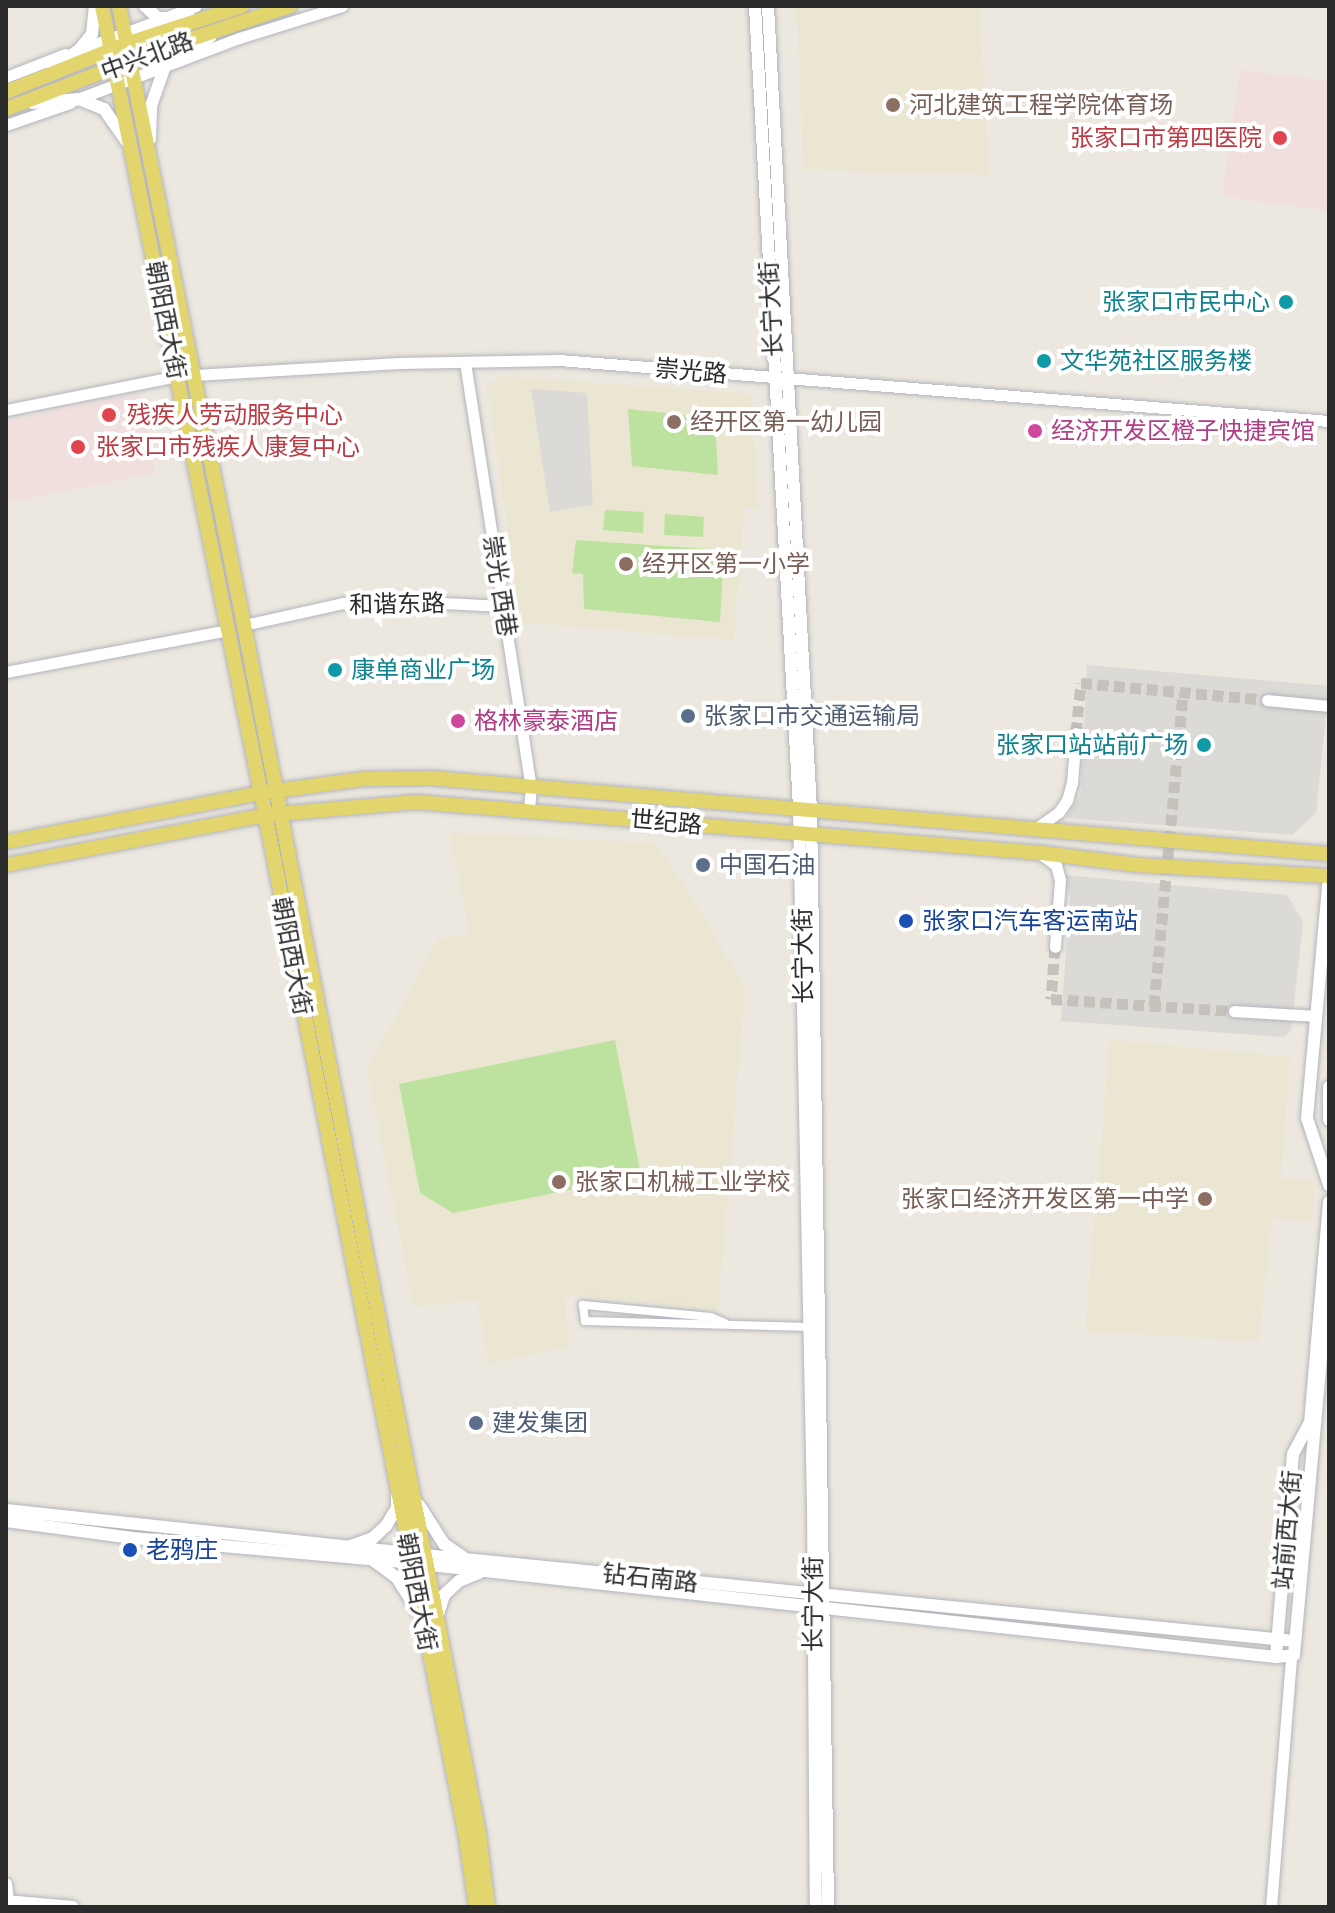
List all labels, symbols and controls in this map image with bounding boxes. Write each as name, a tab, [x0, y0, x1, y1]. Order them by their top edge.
street label: 中兴北路	[97, 26, 197, 86]
place label: 河北建筑工程学院体育场	[909, 91, 1173, 119]
marker: 河北建筑工程学院体育场	[884, 96, 902, 114]
place label: 张家口市第四医院	[1070, 124, 1262, 152]
marker: 张家口市第四医院	[1269, 127, 1291, 149]
street label: 朝阳西大街	[140, 258, 192, 382]
street label: 长宁大街	[754, 260, 788, 358]
place label: 张家口市民中心	[1102, 288, 1270, 316]
marker: 张家口市民中心	[1277, 293, 1295, 311]
place label: 文华苑社区服务楼	[1060, 347, 1252, 375]
marker: 文华苑社区服务楼	[1035, 352, 1053, 370]
street label: 崇光路	[654, 354, 728, 388]
place label: 残疾人劳动服务中心	[127, 401, 343, 429]
marker: 残疾人劳动服务中心	[98, 404, 120, 426]
place label: 经开区第一幼儿园	[690, 408, 882, 436]
marker: 经开区第一幼儿园	[665, 413, 683, 431]
place label: 经济开发区橙子快捷宾馆	[1051, 417, 1315, 445]
marker: 经济开发区橙子快捷宾馆	[1026, 422, 1044, 440]
place label: 张家口市残疾人康复中心	[96, 433, 360, 461]
marker: 张家口市残疾人康复中心	[67, 436, 89, 458]
street label: 崇光 西巷	[478, 533, 522, 639]
place label: 经开区第一小学	[642, 550, 810, 578]
marker: 经开区第一小学	[617, 555, 635, 573]
street label: 和谐东路	[349, 589, 445, 619]
place label: 康单商业广场	[351, 656, 495, 684]
marker: 康单商业广场	[326, 661, 344, 679]
place label: 张家口市交通运输局	[704, 702, 920, 730]
place label: 格林豪泰酒店	[474, 707, 618, 735]
marker: 张家口市交通运输局	[679, 707, 697, 725]
marker: 格林豪泰酒店	[449, 712, 467, 730]
place label: 张家口站站前广场	[996, 731, 1188, 759]
marker: 张家口站站前广场	[1195, 736, 1213, 754]
street label: 世纪路	[629, 805, 703, 839]
place label: 中国石油	[719, 851, 815, 879]
marker: 中国石油	[694, 856, 712, 874]
street label: 朝阳西大街	[266, 894, 318, 1018]
place label: 张家口汽车客运南站	[922, 907, 1138, 935]
street label: 长宁大街	[788, 908, 818, 1004]
marker: 张家口汽车客运南站	[897, 912, 915, 930]
place label: 张家口机械工业学校	[575, 1168, 791, 1196]
marker: 张家口机械工业学校	[550, 1173, 568, 1191]
place label: 张家口经济开发区第一中学	[901, 1185, 1189, 1213]
marker: 张家口经济开发区第一中学	[1196, 1190, 1214, 1208]
place label: 建发集团	[492, 1409, 588, 1437]
marker: 建发集团	[467, 1414, 485, 1432]
street label: 站前西大街	[1267, 1469, 1307, 1591]
street label: 朝阳西大街	[391, 1530, 443, 1654]
place label: 老鸦庄	[146, 1536, 218, 1564]
marker: 老鸦庄	[121, 1541, 139, 1559]
street label: 长宁大街	[799, 1556, 827, 1652]
street label: 钻石南路	[601, 1559, 699, 1597]

